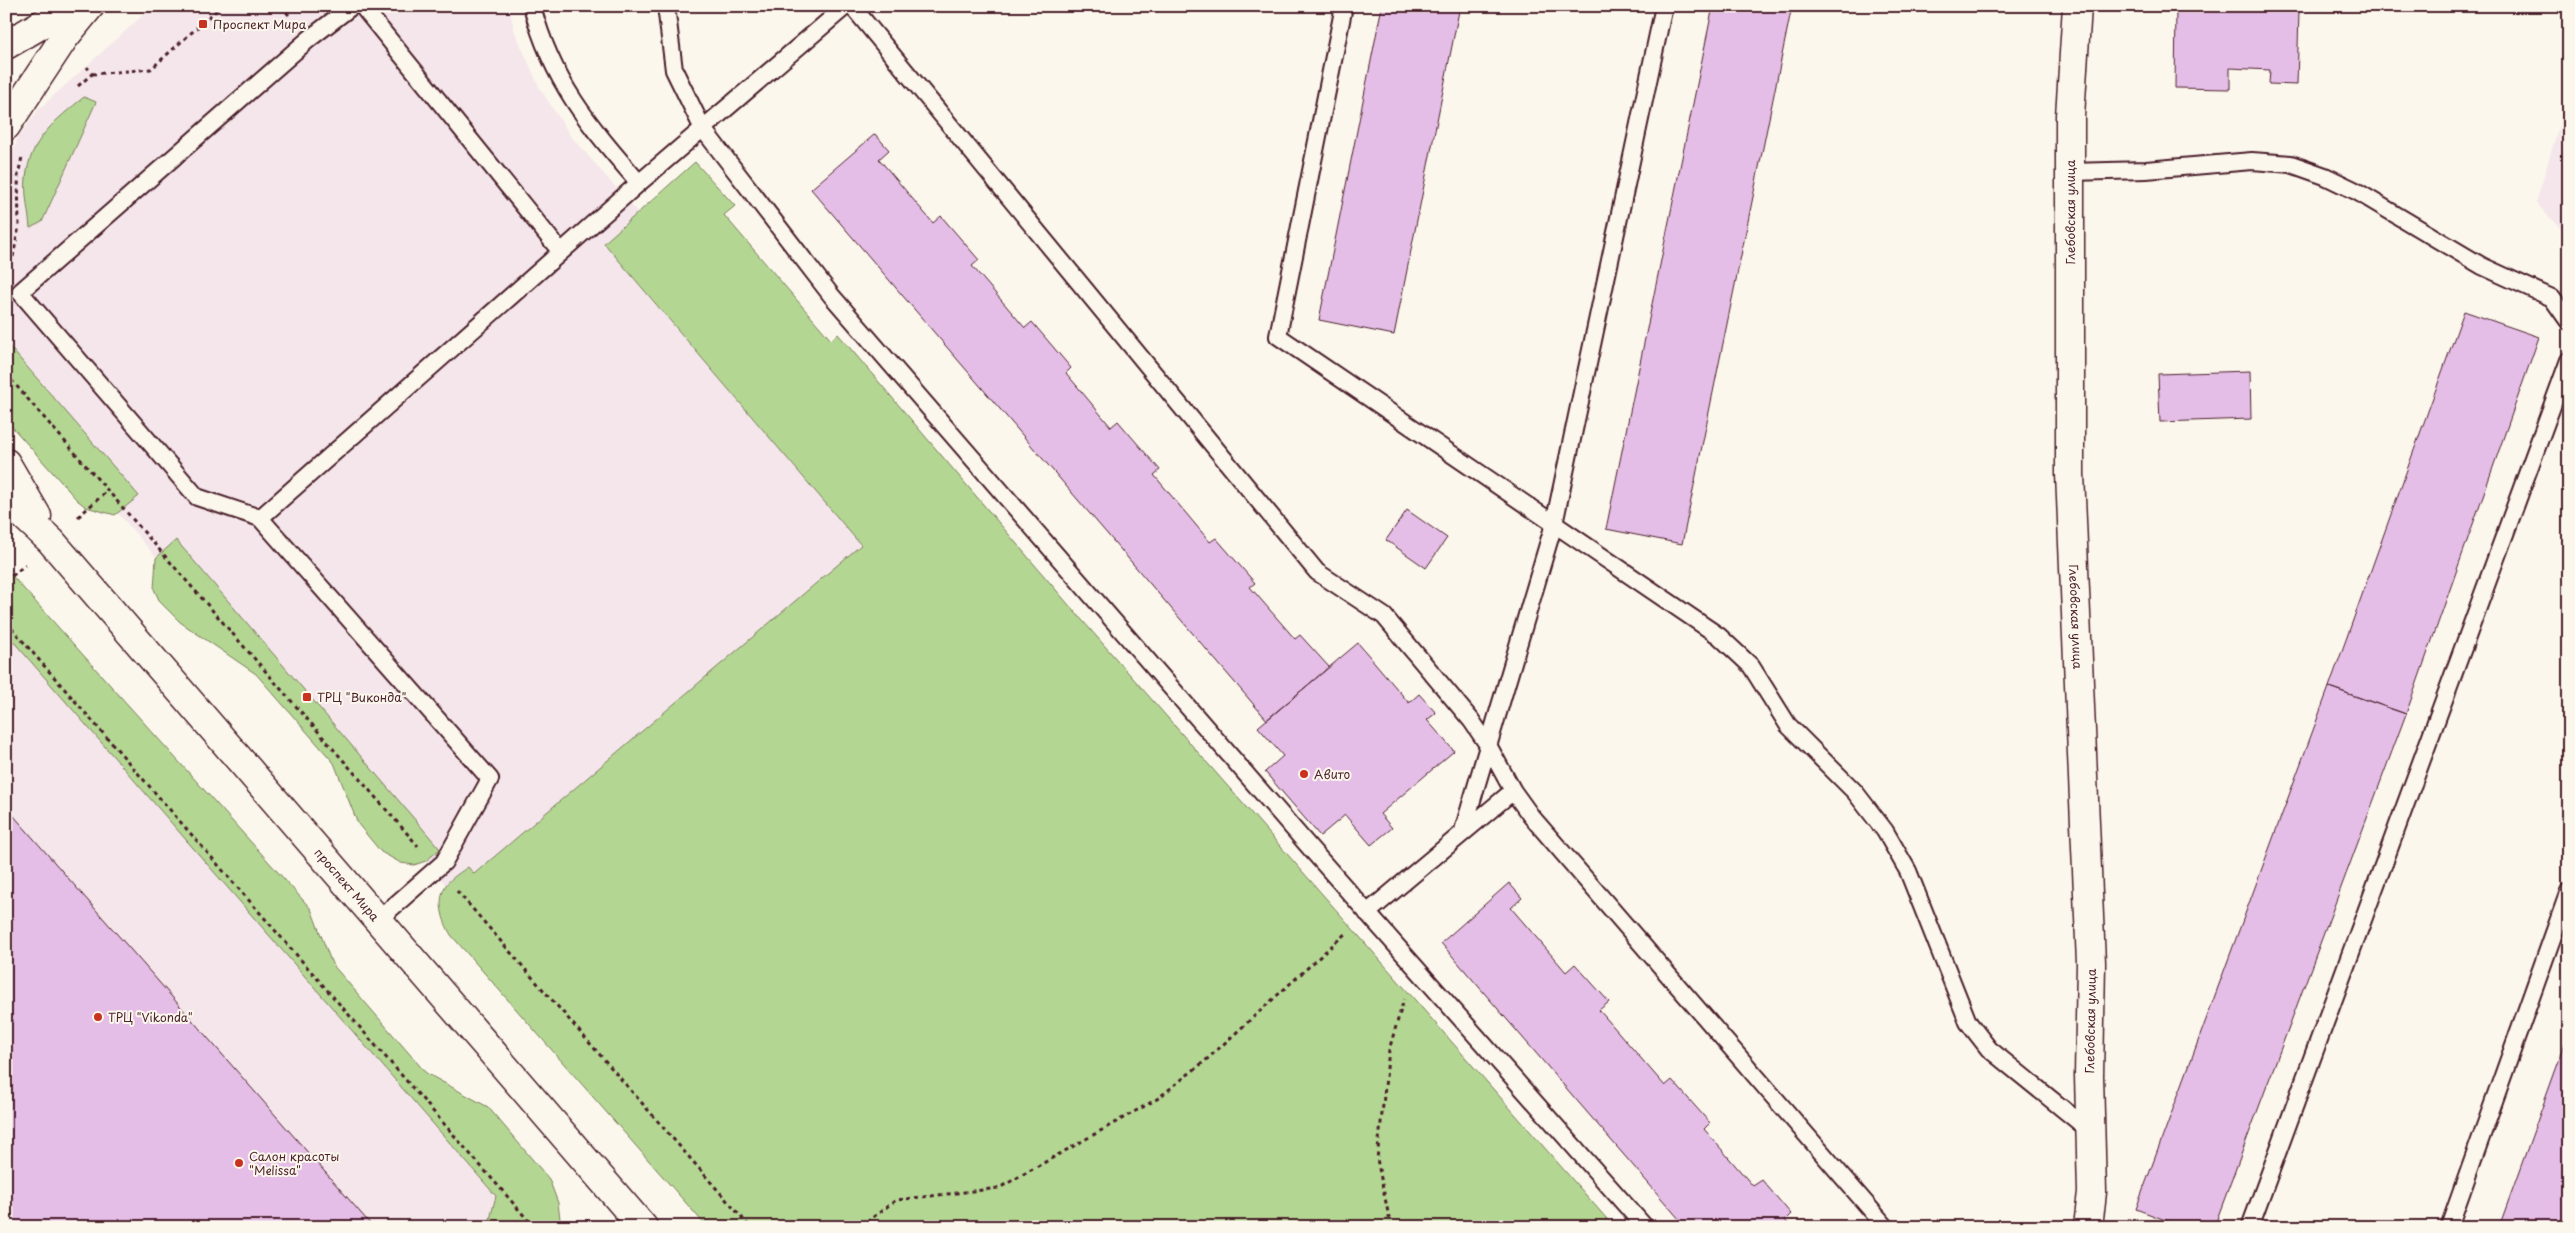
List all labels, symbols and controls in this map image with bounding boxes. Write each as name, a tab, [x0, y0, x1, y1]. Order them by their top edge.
place label: Проспект Мира	[213, 15, 307, 33]
marker: Проспект Мира	[197, 18, 209, 30]
street label: Глебовская улица	[2061, 159, 2079, 264]
street label: Глебовская улица	[2065, 564, 2087, 670]
place label: ТРЦ "Виконда"	[317, 688, 406, 706]
marker: ТРЦ "Виконда"	[301, 691, 313, 703]
place label: Авито	[1314, 765, 1351, 783]
marker: Авито	[1298, 768, 1310, 780]
street label: проспект Мира	[311, 844, 384, 925]
street label: Глебовская улица	[2080, 968, 2100, 1074]
place label: ТРЦ "Vikonda"	[108, 1008, 193, 1026]
marker: ТРЦ "Vikonda"	[92, 1011, 104, 1023]
place label: Салон красоты "Melissa"	[249, 1147, 340, 1179]
marker: Салон красоты "Melissa"	[233, 1157, 245, 1169]

